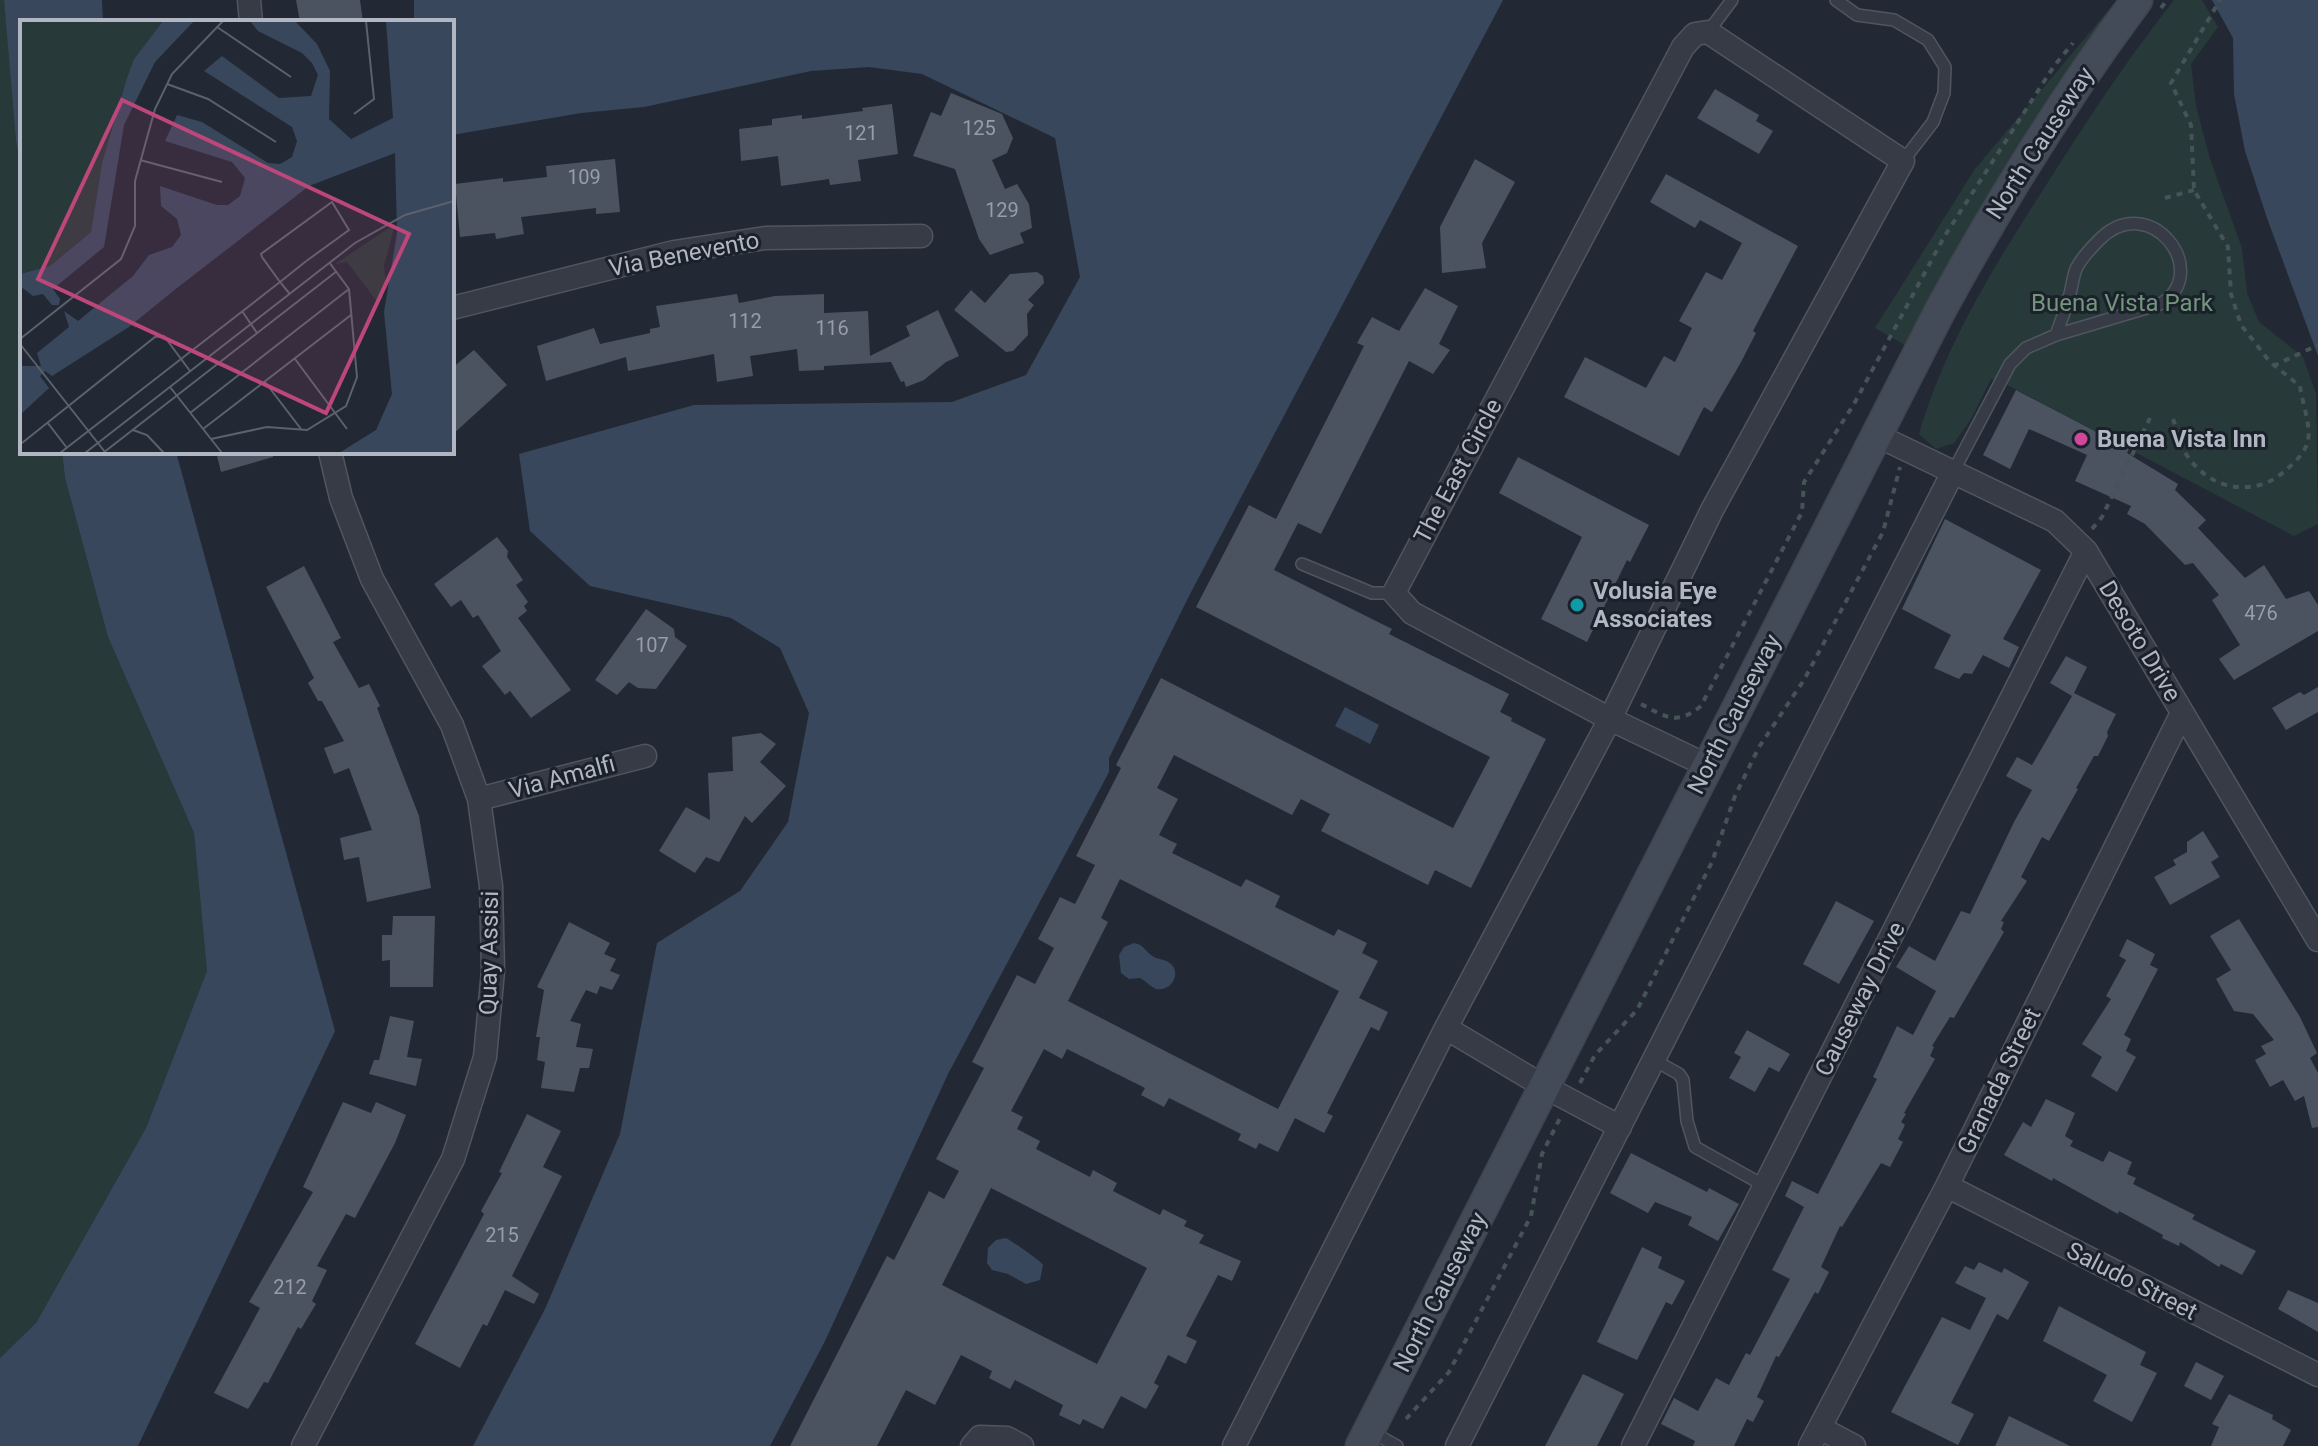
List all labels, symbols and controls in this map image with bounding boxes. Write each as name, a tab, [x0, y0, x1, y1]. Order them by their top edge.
inset map	[20, 20, 454, 454]
street label: North Causeway	[1980, 61, 2100, 224]
house number: 125	[962, 116, 996, 140]
house number: 121	[844, 121, 878, 145]
house number: 109	[567, 165, 601, 189]
house number: 129	[985, 198, 1019, 222]
street label: Via Benevento	[607, 226, 761, 282]
park label: Buena Vista Park	[2031, 289, 2214, 317]
house number: 112	[728, 309, 762, 333]
house number: 116	[815, 316, 849, 340]
street label: The East Circle	[1408, 394, 1508, 548]
place label: Buena Vista Inn	[2097, 425, 2266, 453]
marker: Buena Vista Inn	[2072, 430, 2090, 448]
street label: Desoto Drive	[2093, 576, 2187, 706]
place label: Volusia Eye Associates	[1593, 577, 1717, 633]
marker: Volusia Eye Associates	[1568, 596, 1586, 614]
house number: 476	[2244, 601, 2278, 625]
street label: North Causeway	[1682, 629, 1787, 799]
house number: 107	[635, 633, 669, 657]
street label: Via Amalfi	[506, 749, 618, 805]
street label: Quay Assisi	[474, 891, 504, 1015]
street label: Causeway Drive	[1809, 917, 1911, 1081]
street label: Granada Street	[1952, 1003, 2047, 1159]
street label: North Causeway	[1388, 1207, 1493, 1377]
house number: 215	[485, 1223, 519, 1247]
street label: Saludo Street	[2062, 1236, 2202, 1326]
house number: 212	[273, 1275, 307, 1299]

